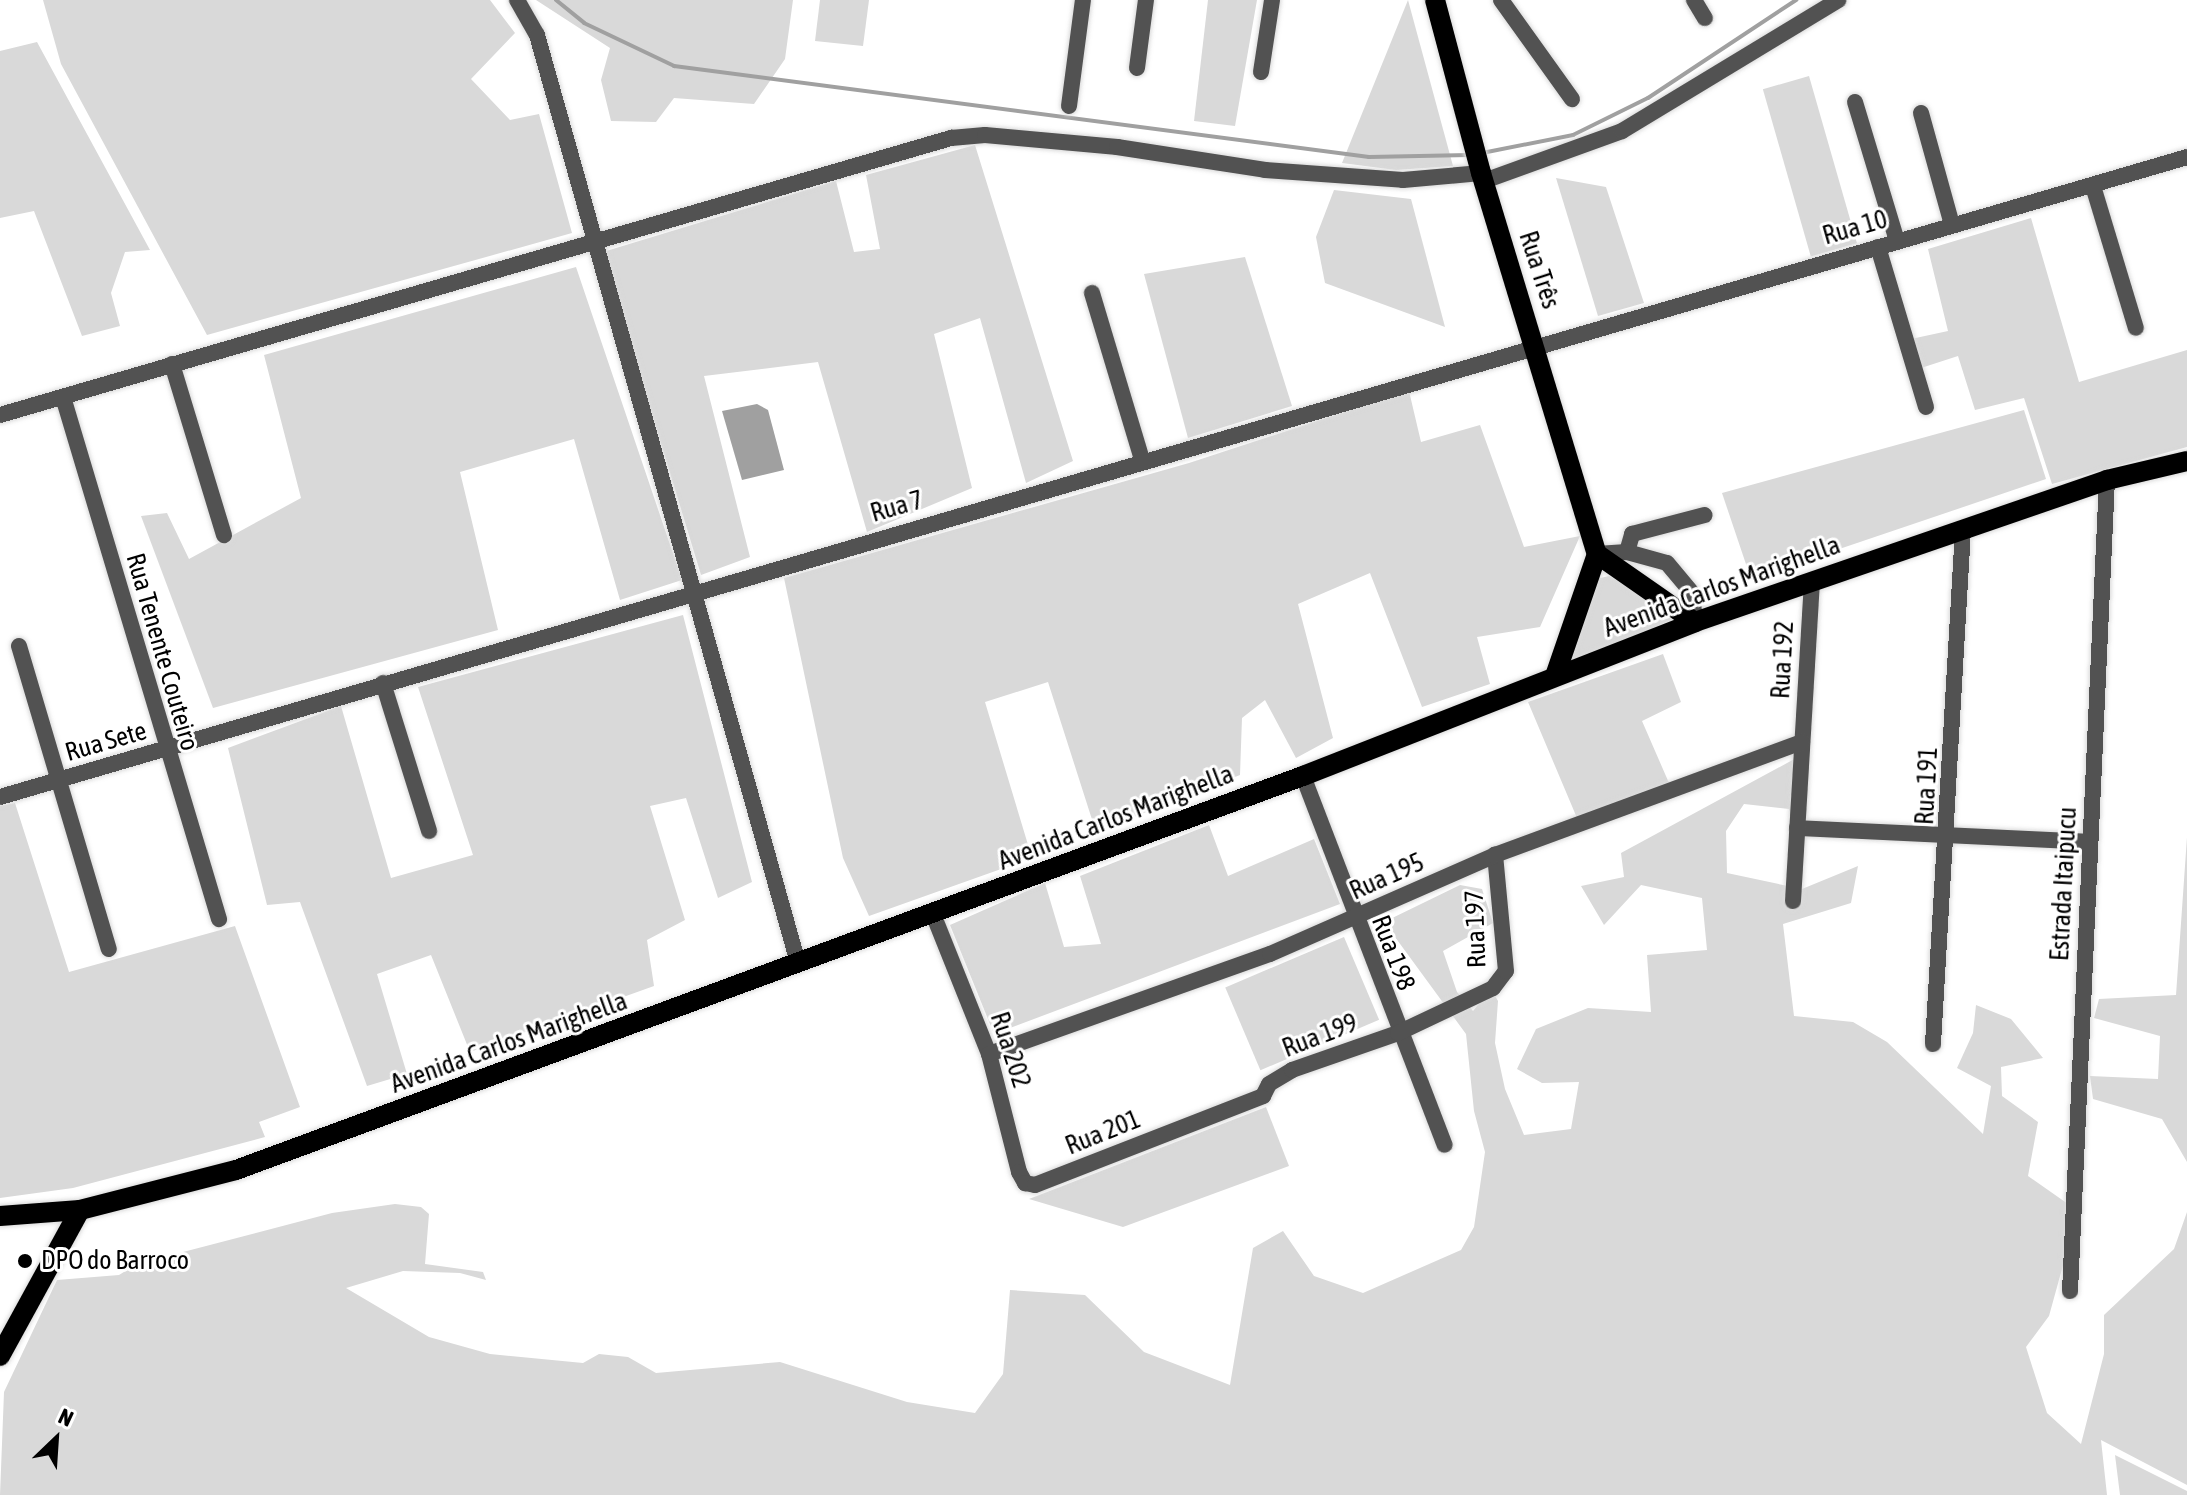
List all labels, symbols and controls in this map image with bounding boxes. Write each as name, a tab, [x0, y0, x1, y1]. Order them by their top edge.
street label: Rua 10	[1819, 204, 1891, 252]
street label: Rua Três	[1512, 227, 1566, 313]
street label: Rua 7	[867, 485, 927, 529]
street label: Avenida Carlos Marighella	[1600, 530, 1844, 644]
street label: Rua Tenente Couteiro	[119, 550, 205, 754]
street label: Rua 192	[1765, 620, 1801, 700]
street label: Rua Sete	[62, 716, 150, 768]
street label: Rua 191	[1909, 746, 1945, 826]
street label: Avenida Carlos Marighella	[994, 759, 1238, 877]
street label: Estrada Itaipucu	[2044, 806, 2084, 962]
street label: Rua 195	[1345, 847, 1429, 907]
street label: Rua 197	[1459, 890, 1493, 968]
street label: Rua 198	[1364, 911, 1422, 995]
street label: Avenida Carlos Marighella	[387, 986, 631, 1100]
street label: Rua 199	[1278, 1007, 1362, 1065]
street label: Rua 202	[983, 1008, 1037, 1092]
street label: Rua 201	[1061, 1104, 1145, 1162]
place label: DPO do Barroco	[41, 1245, 189, 1277]
marker: DPO do Barroco	[16, 1252, 34, 1270]
north arrow	[16, 1399, 96, 1479]
text: N	[55, 1403, 78, 1432]

